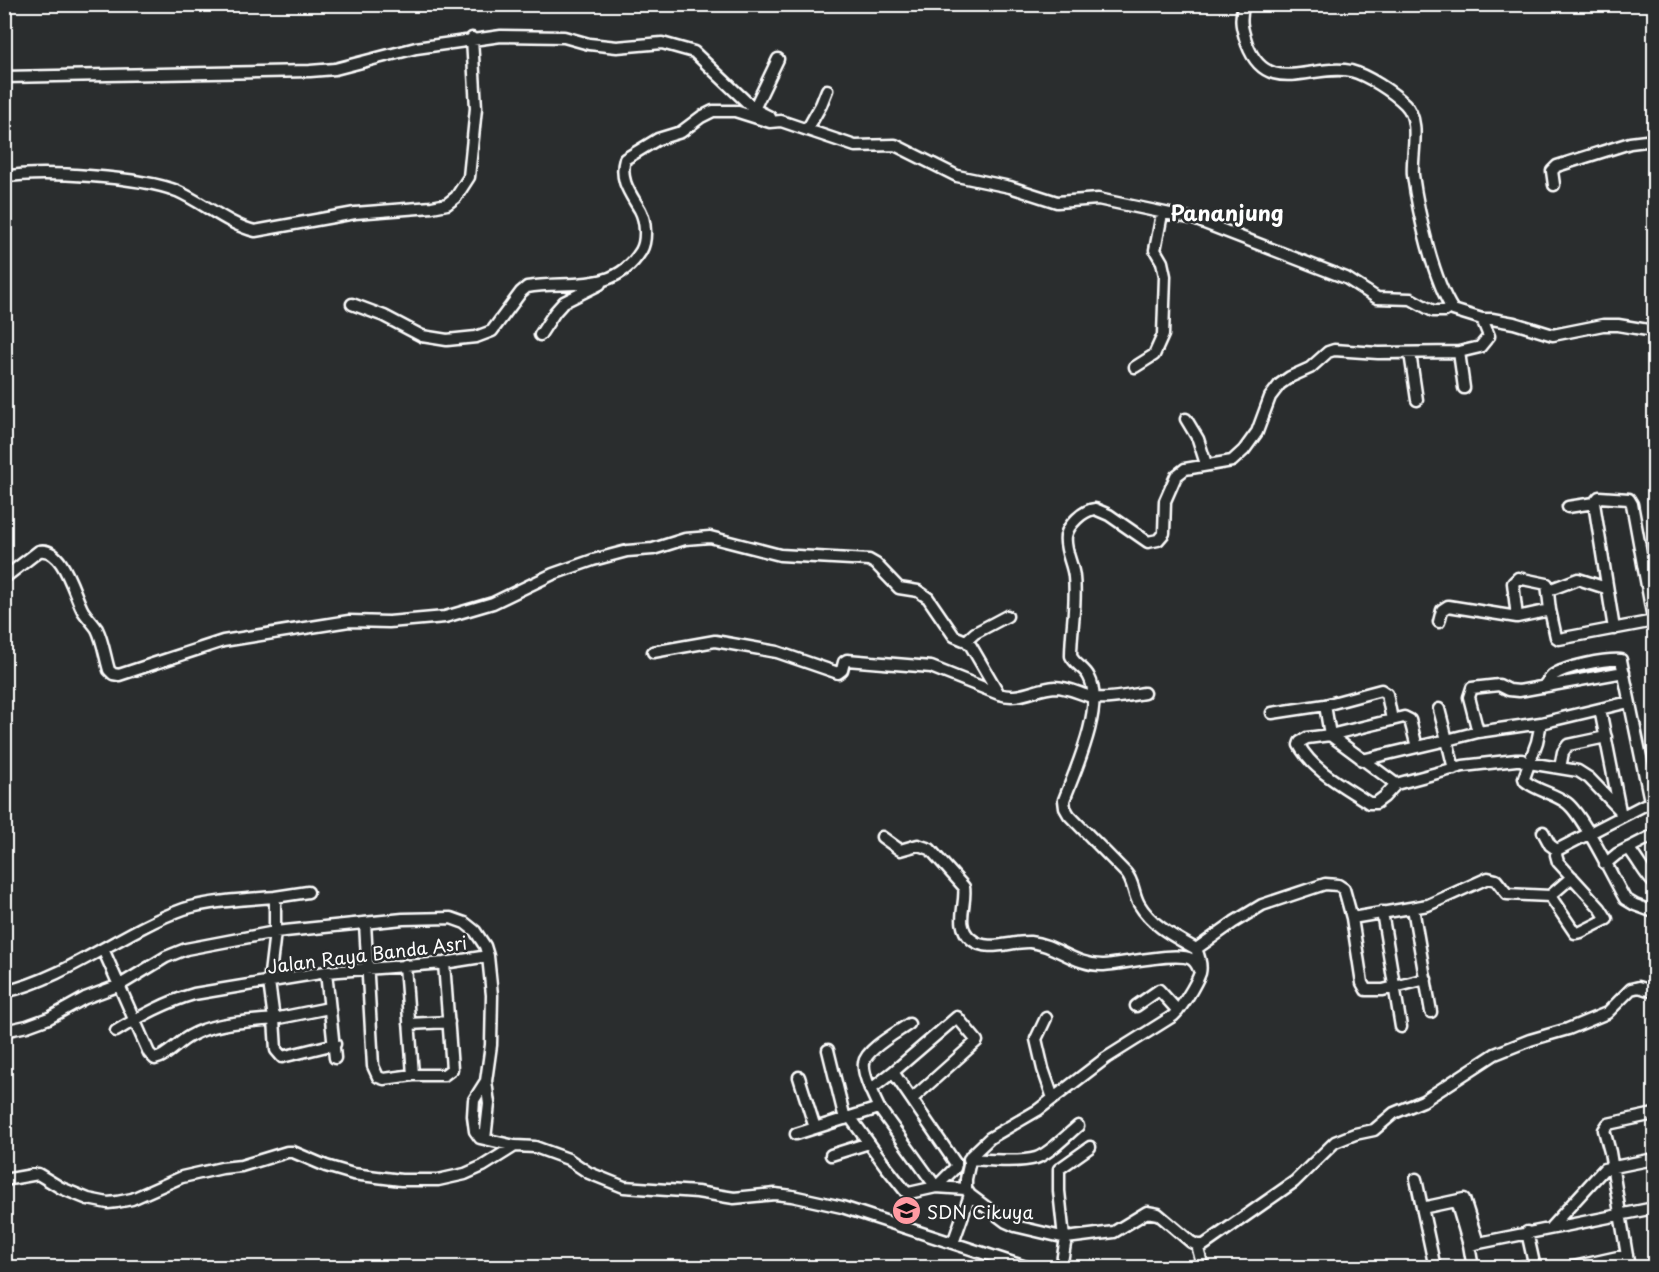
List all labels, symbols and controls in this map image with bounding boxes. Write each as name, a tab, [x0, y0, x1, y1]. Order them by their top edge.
district label: Pananjung	[1170, 196, 1284, 228]
street label: Jalan Raya Banda Asri	[266, 928, 468, 980]
school or university icon: SDN Cikuya	[890, 1195, 922, 1227]
place label: SDN Cikuya	[927, 1198, 1033, 1225]

